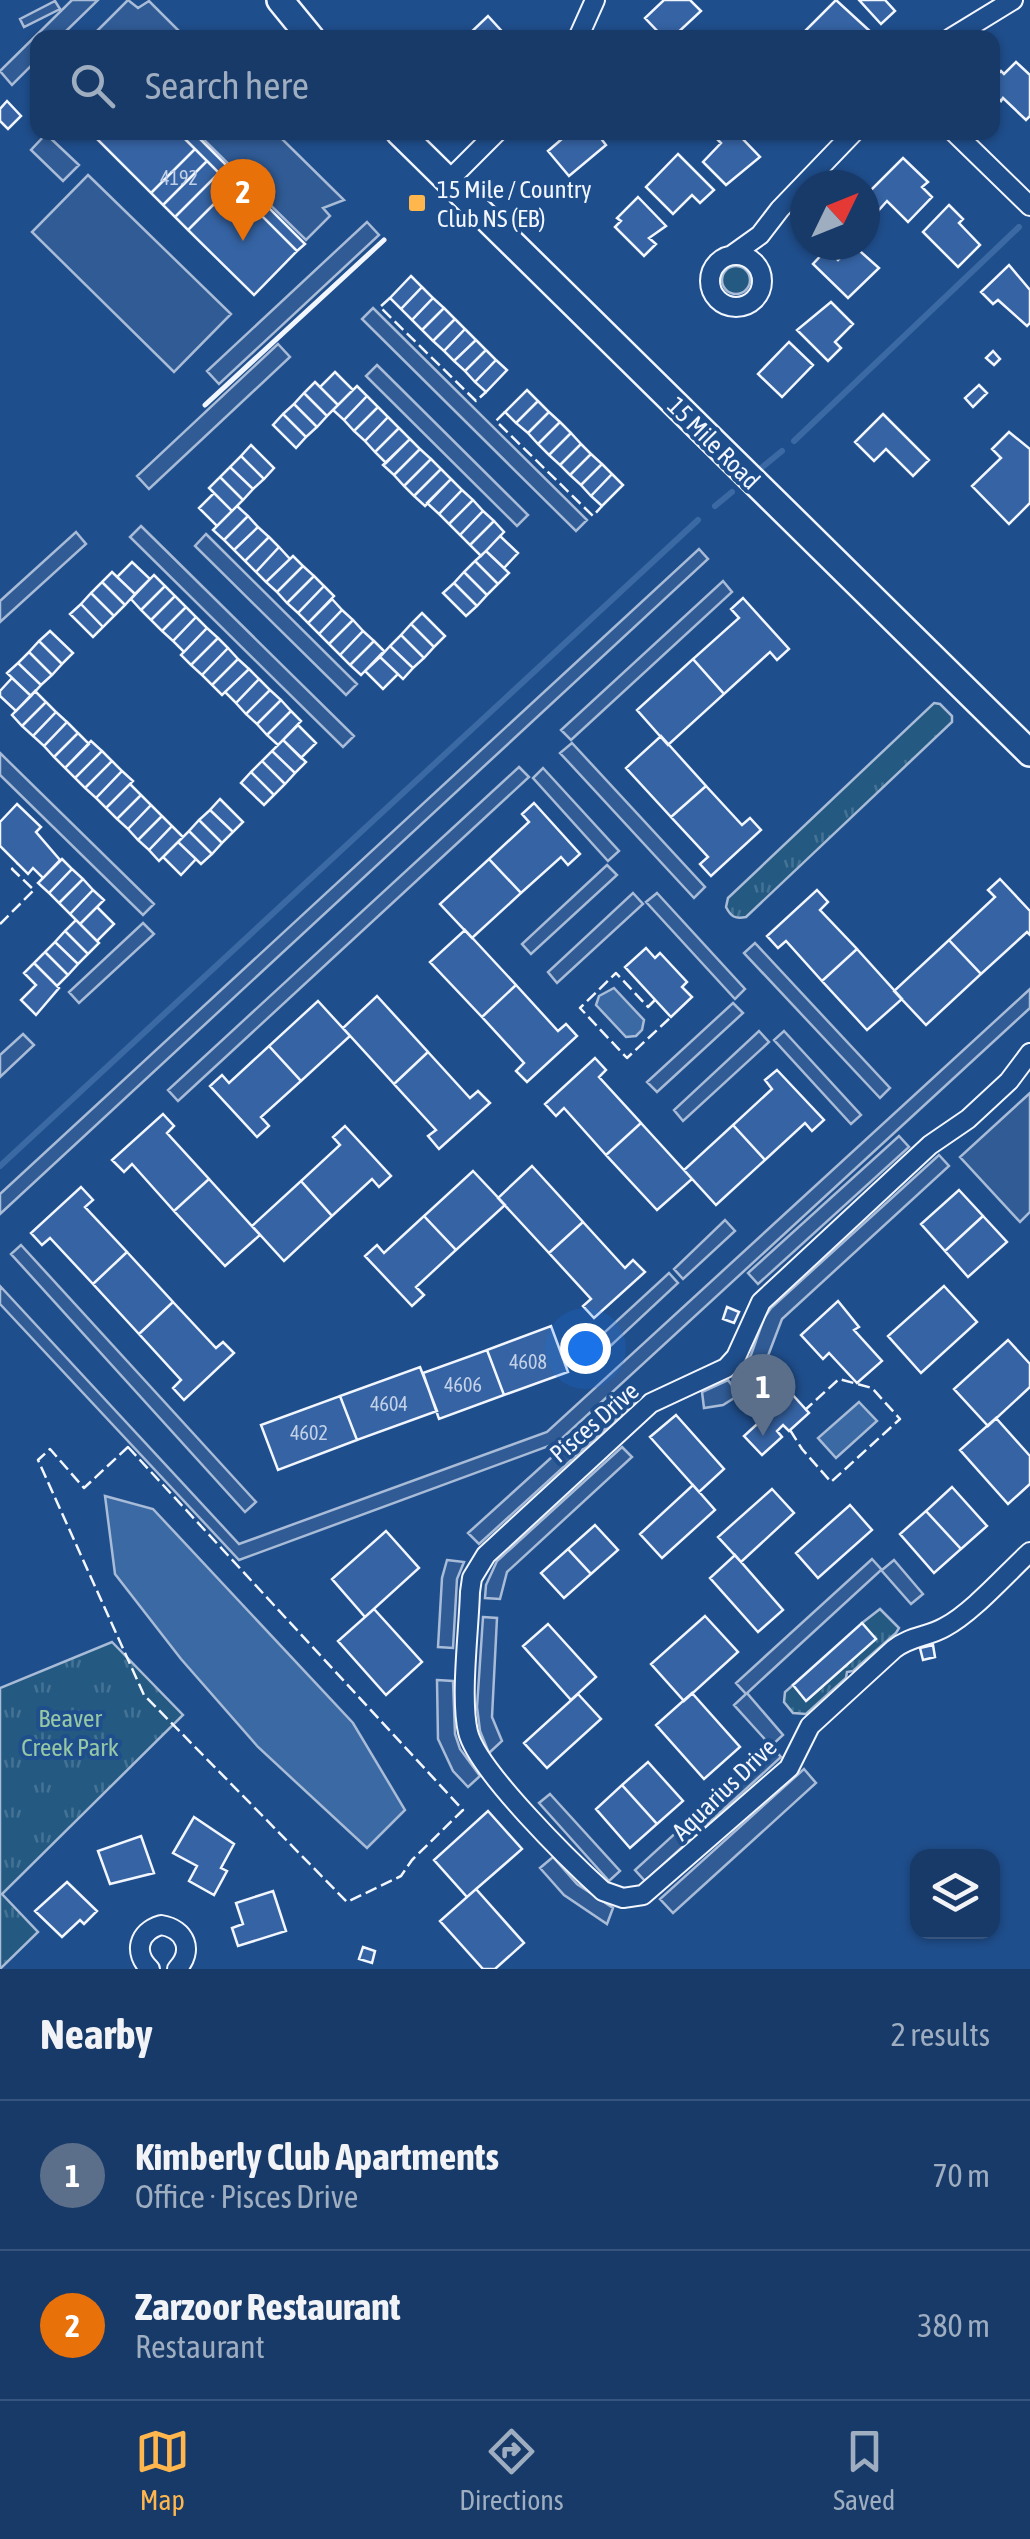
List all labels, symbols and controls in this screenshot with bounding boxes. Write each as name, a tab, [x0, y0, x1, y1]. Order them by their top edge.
search box	[30, 30, 1000, 140]
icon: search	[65, 58, 120, 113]
text: Search here	[145, 64, 309, 107]
pin: 2	[210, 158, 276, 241]
house number: 4192	[160, 166, 198, 189]
north arrow	[790, 170, 880, 260]
place label: 15 Mile / Country Club NS (EB)	[437, 175, 592, 232]
marker: 15 Mile / Country Club NS (EB)	[406, 192, 428, 214]
street label: 15 Mile Road	[662, 391, 766, 495]
your location	[560, 1323, 611, 1374]
house number: 4608	[509, 1350, 547, 1373]
pin: 1	[730, 1354, 796, 1436]
house number: 4606	[444, 1373, 482, 1396]
street label: Pisces Drive	[544, 1376, 644, 1468]
house number: 4604	[370, 1392, 408, 1415]
house number: 4602	[290, 1421, 328, 1444]
park label: Beaver Creek Park	[21, 1704, 119, 1761]
street label: Aquarius Drive	[666, 1732, 782, 1846]
map controls	[910, 1849, 1000, 1939]
button: layers	[910, 1849, 1000, 1939]
text: Nearby	[40, 2010, 153, 2058]
text: 2 results	[891, 2016, 990, 2053]
text: Kimberly Club Apartments	[135, 2135, 499, 2178]
text: 1	[65, 2157, 80, 2194]
text: 70 m	[932, 2157, 990, 2194]
text: Office · Pisces Drive	[135, 2178, 358, 2215]
text: Zarzoor Restaurant	[135, 2285, 401, 2328]
text: 2	[65, 2307, 80, 2344]
text: 380 m	[917, 2307, 990, 2344]
text: Restaurant	[135, 2328, 265, 2365]
tab: Map	[135, 2424, 190, 2516]
tab: Directions	[459, 2424, 564, 2516]
tab: Saved	[833, 2424, 895, 2516]

